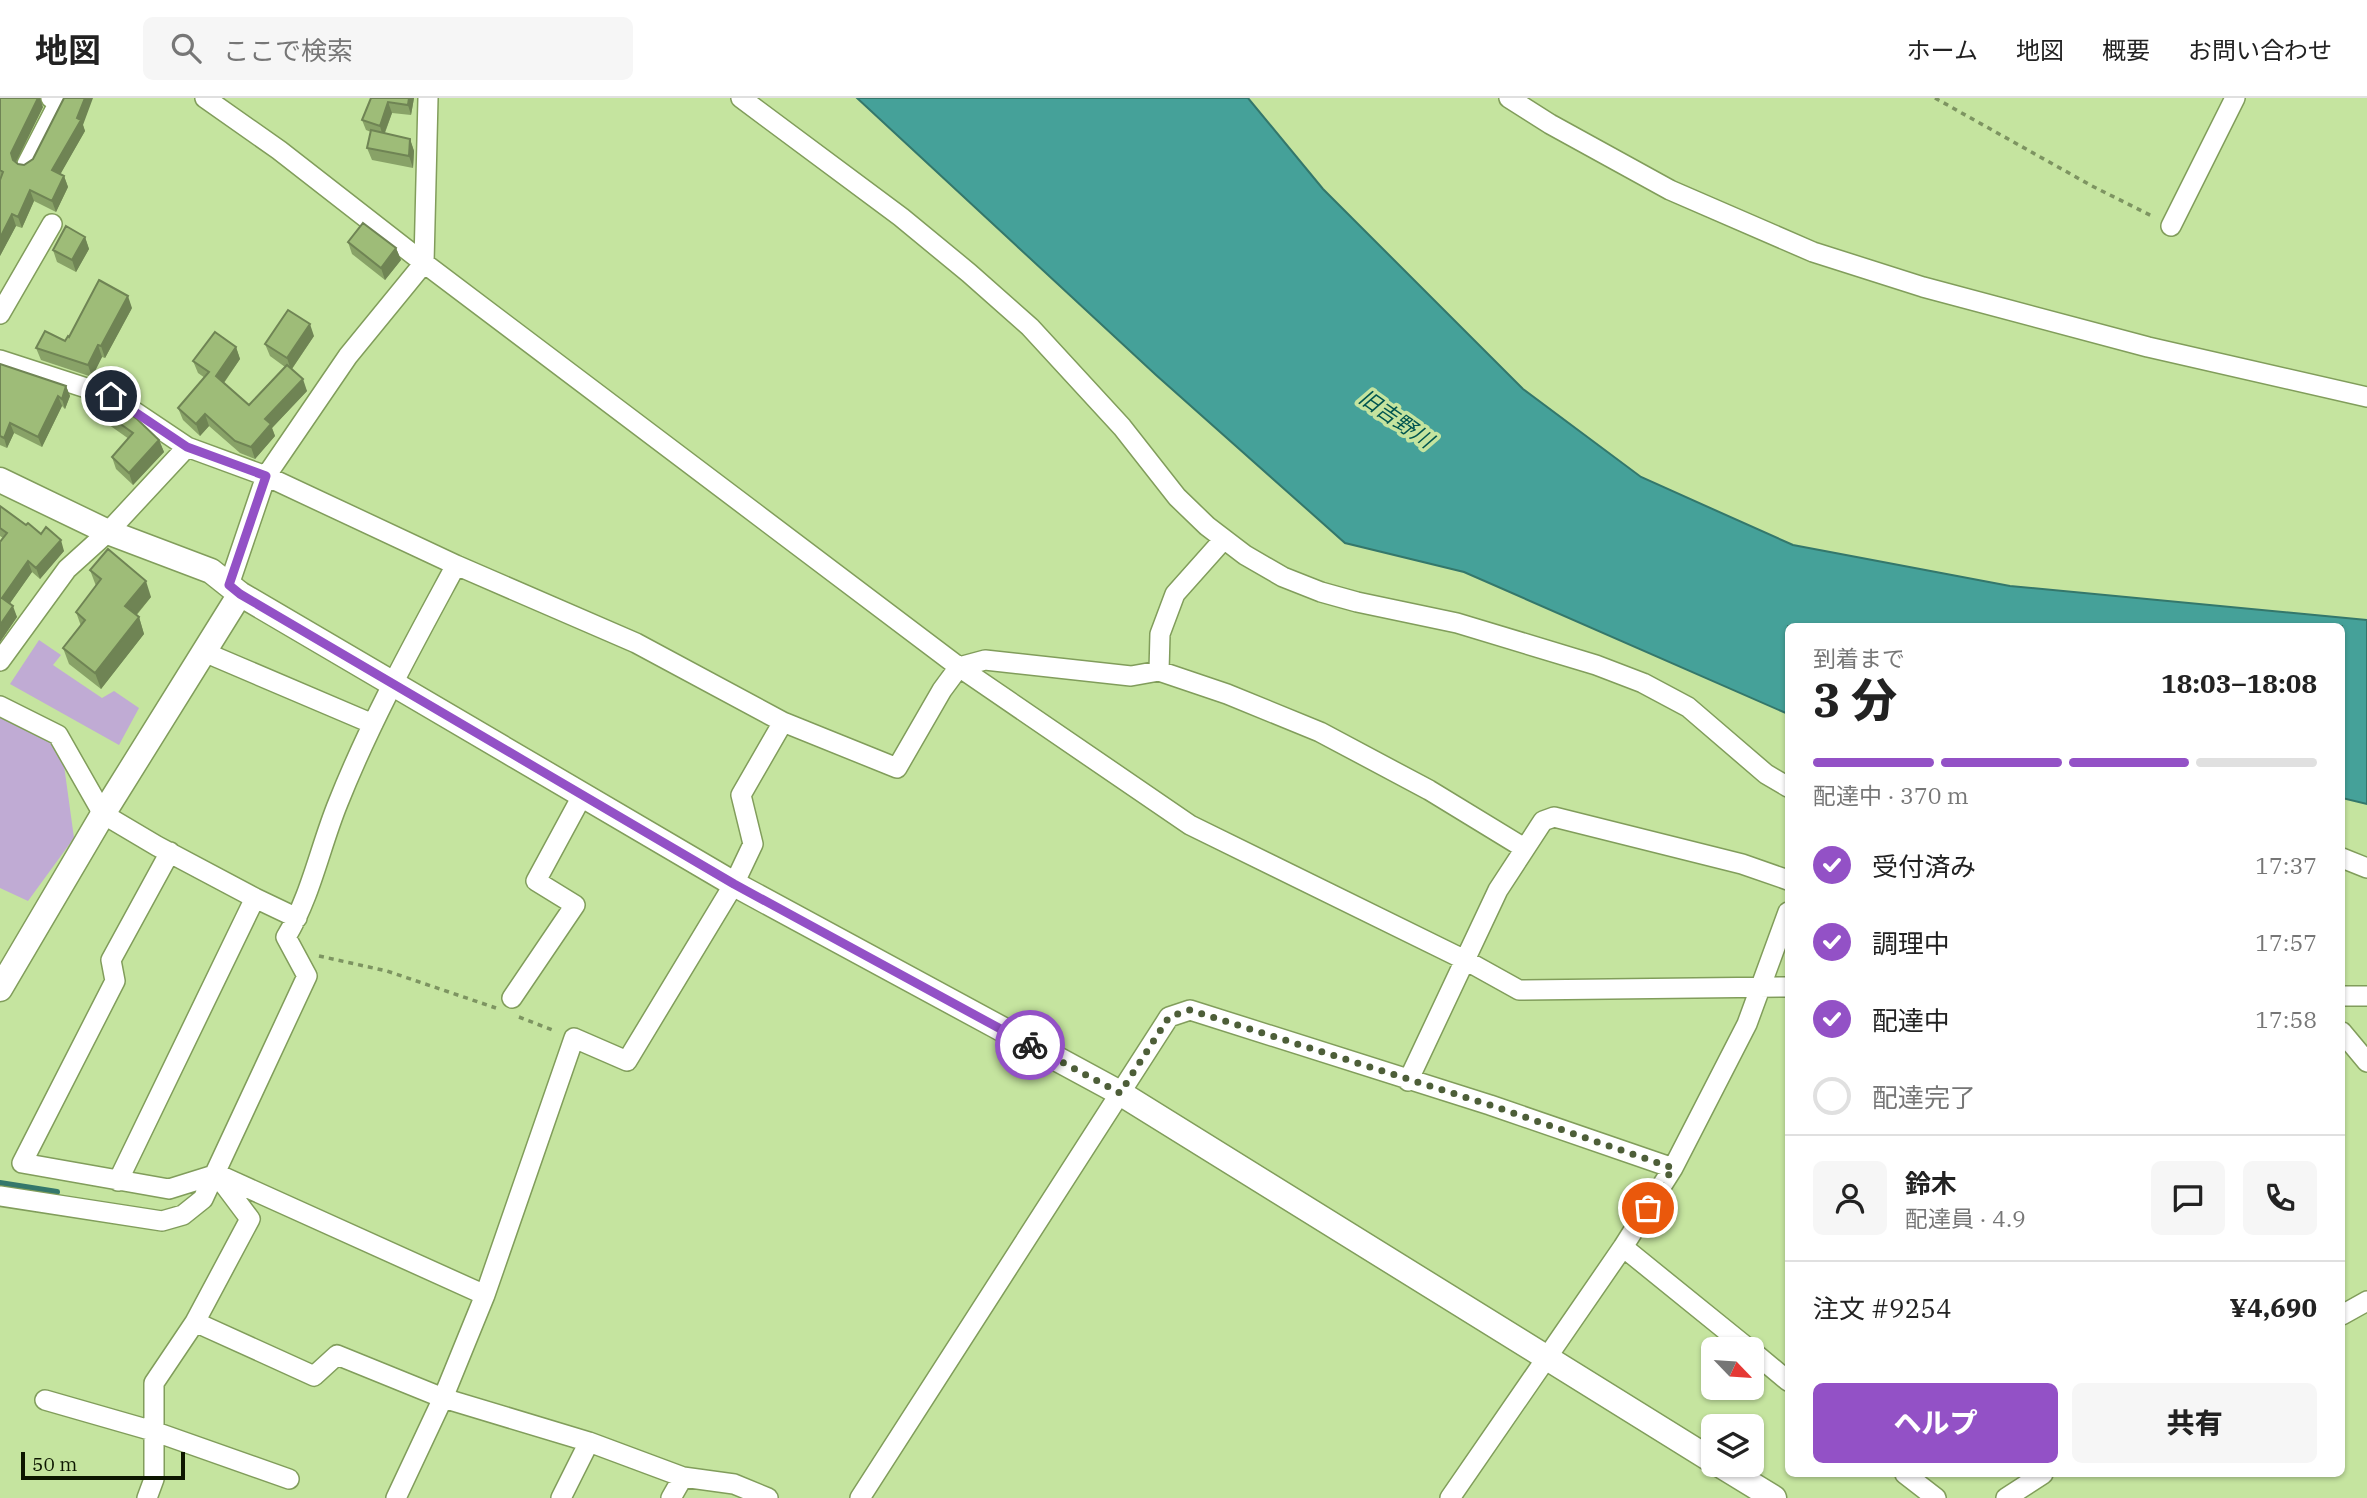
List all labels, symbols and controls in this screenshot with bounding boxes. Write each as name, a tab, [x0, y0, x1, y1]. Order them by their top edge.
search box	[143, 17, 633, 80]
text: 地図	[35, 28, 101, 71]
icon: search	[167, 29, 205, 67]
text: ここで検索	[223, 33, 353, 67]
text: ホーム	[1907, 34, 1978, 66]
text: 地図	[2016, 34, 2064, 66]
text: 概要	[2102, 34, 2150, 66]
text: お問い合わせ	[2188, 34, 2332, 66]
pin	[81, 366, 141, 426]
icon: home	[92, 377, 130, 415]
water label: 旧吉野川	[1354, 383, 1441, 455]
text: 到着まで	[1813, 643, 1905, 673]
text: 18:03–18:08	[2161, 666, 2317, 700]
text: 3 分	[1813, 670, 1897, 730]
text: 配達中 · 370 m	[1813, 780, 1969, 810]
icon: check	[1813, 846, 1851, 884]
text: 受付済み	[1872, 849, 1976, 883]
text: 17:37	[2255, 850, 2317, 880]
icon: check	[1813, 923, 1851, 961]
text: 調理中	[1872, 926, 1950, 960]
text: 17:57	[2255, 927, 2317, 957]
icon: check	[1813, 1000, 1851, 1038]
text: 配達中	[1872, 1003, 1950, 1037]
text: 17:58	[2255, 1004, 2317, 1034]
courier	[995, 1010, 1065, 1080]
icon: bike	[1011, 1026, 1049, 1064]
text: 配達完了	[1872, 1080, 1976, 1114]
button: person	[1813, 1161, 1887, 1235]
button: chat	[2151, 1161, 2225, 1235]
button: phone	[2243, 1161, 2317, 1235]
text: 鈴木	[1905, 1166, 1957, 1200]
pin	[1618, 1178, 1678, 1238]
icon: bag	[1629, 1189, 1667, 1227]
text: 配達員 · 4.9	[1905, 1203, 2026, 1233]
text: ¥4,690	[2230, 1290, 2317, 1324]
text: 注文 #9254	[1813, 1291, 1952, 1325]
north arrow	[1701, 1337, 1764, 1400]
map controls	[1701, 1337, 1764, 1477]
button: ヘルプ	[1813, 1383, 2058, 1463]
button: 共有	[2072, 1383, 2317, 1463]
button: layers	[1701, 1414, 1764, 1477]
scale bar	[21, 1449, 186, 1481]
text: 50 m	[32, 1452, 77, 1476]

